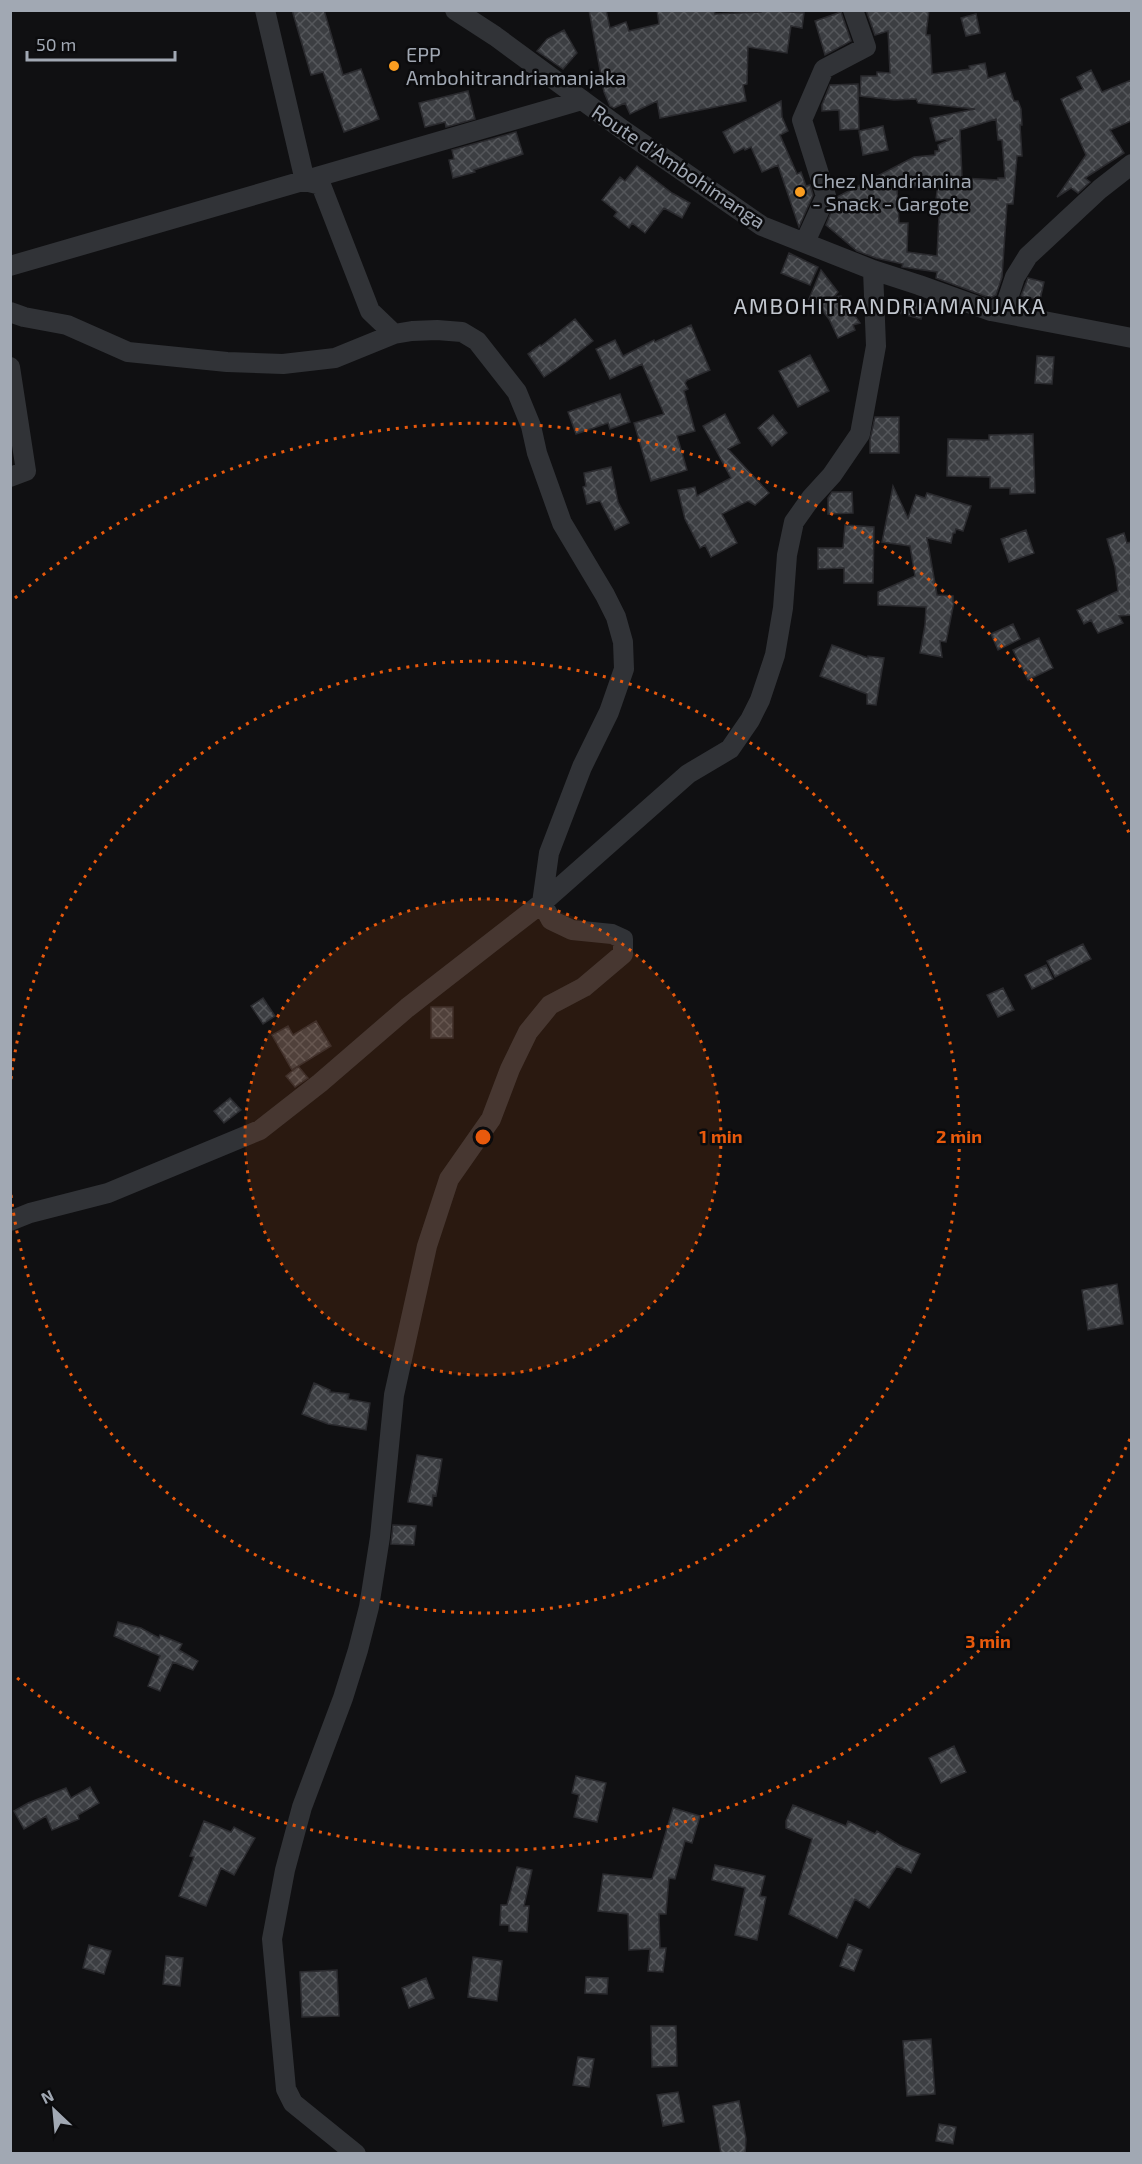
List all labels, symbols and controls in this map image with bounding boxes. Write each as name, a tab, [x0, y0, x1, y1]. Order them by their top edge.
scale bar	[27, 24, 176, 62]
text: 50 m	[36, 33, 76, 55]
place label: EPP Ambohitrandriamanjaka	[406, 42, 626, 89]
marker: EPP Ambohitrandriamanjaka	[387, 59, 401, 73]
street label: Route d'Ambohimanga	[588, 99, 770, 233]
place label: Chez Nandrianina - Snack - Gargote	[812, 168, 972, 215]
marker: Chez Nandrianina - Snack - Gargote	[793, 185, 807, 199]
district label: AMBOHITRANDRIAMANJAKA	[734, 292, 1046, 318]
text: 1 min	[699, 1125, 743, 1147]
text: 2 min	[936, 1125, 982, 1147]
centre of rings	[473, 1127, 493, 1147]
text: 3 min	[965, 1630, 1011, 1652]
north arrow	[24, 2080, 84, 2140]
text: N	[38, 2085, 57, 2107]

